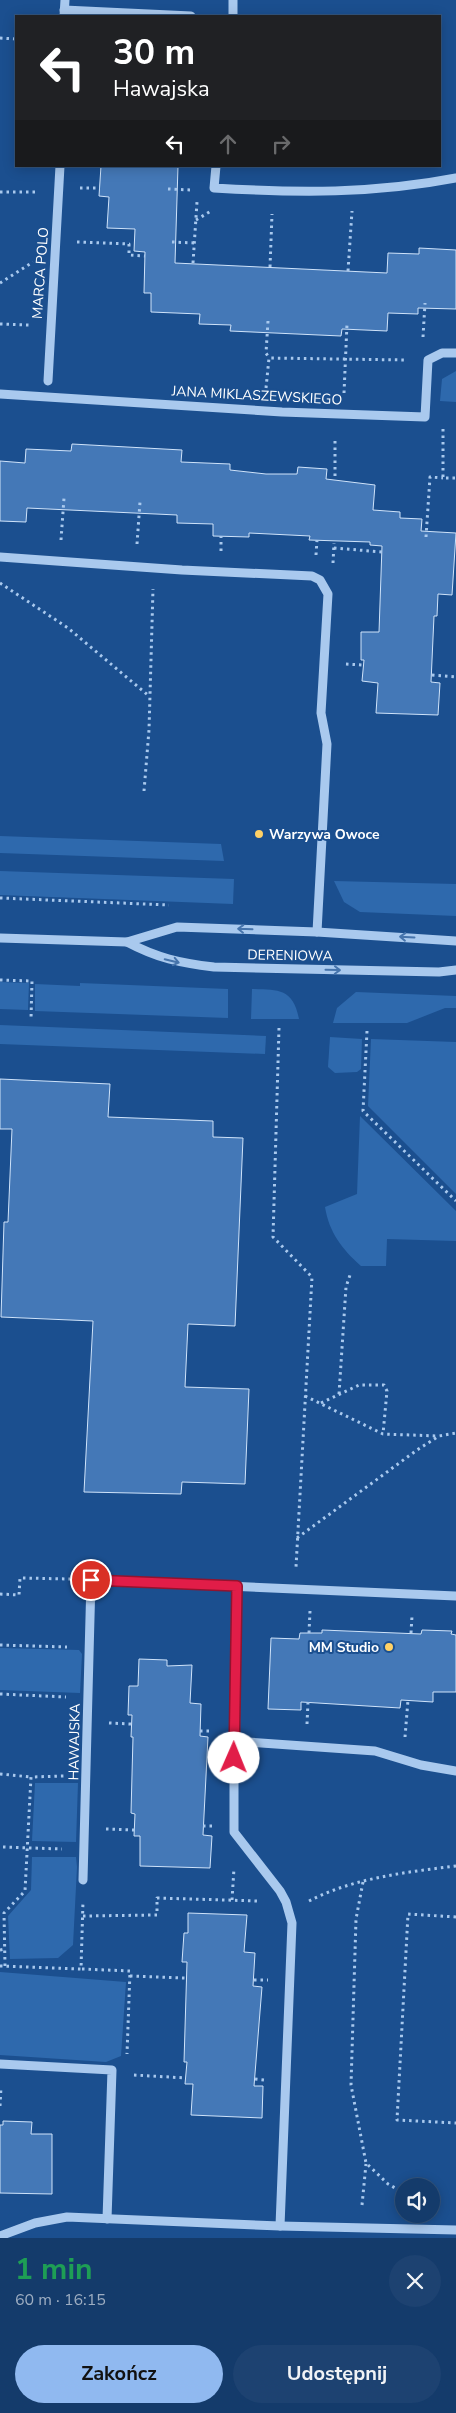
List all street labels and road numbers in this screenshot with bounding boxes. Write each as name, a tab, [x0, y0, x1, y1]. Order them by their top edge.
street label: MARCA POLO	[28, 227, 53, 319]
street label: JANA MIKLASZEWSKIEGO	[170, 381, 343, 409]
street label: DERENIOWA	[247, 945, 333, 966]
street label: HAWAJSKA	[64, 1703, 85, 1781]

